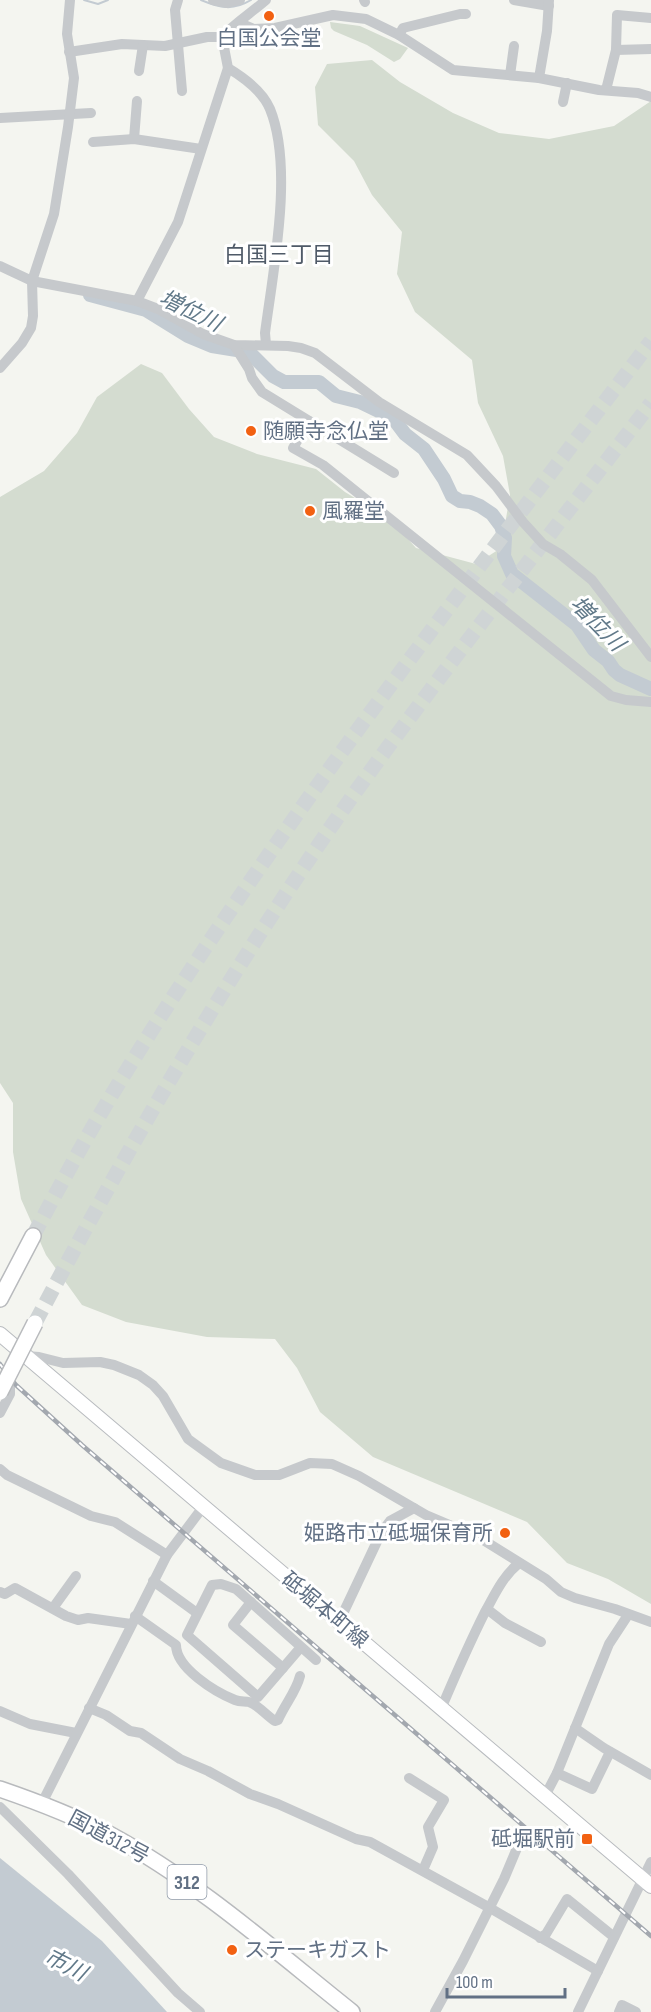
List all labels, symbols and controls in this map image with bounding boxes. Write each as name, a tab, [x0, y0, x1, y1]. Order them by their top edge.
marker: 白国公会堂	[262, 9, 276, 23]
place label: 白国公会堂	[217, 26, 322, 51]
district label: 白国三丁目	[224, 242, 334, 269]
water label: 増位川	[155, 285, 228, 339]
place label: 随願寺念仏堂	[263, 419, 389, 444]
marker: 随願寺念仏堂	[244, 424, 258, 438]
place label: 風羅堂	[322, 499, 385, 524]
marker: 風羅堂	[303, 504, 317, 518]
water label: 増位川	[564, 591, 631, 659]
place label: 姫路市立砥堀保育所	[304, 1521, 493, 1546]
marker: 姫路市立砥堀保育所	[498, 1526, 512, 1540]
street label: 砥堀本町線	[276, 1567, 373, 1654]
street label: 国道312号	[64, 1806, 154, 1869]
place label: 砥堀駅前	[491, 1827, 575, 1852]
marker: 砥堀駅前	[580, 1832, 594, 1846]
road number: 312	[168, 1865, 207, 1899]
place label: ステーキガスト	[244, 1938, 391, 1963]
water label: 市川	[40, 1943, 93, 1988]
marker: ステーキガスト	[225, 1943, 239, 1957]
scale bar	[447, 1961, 566, 1999]
text: 100 m	[456, 1972, 493, 1993]

